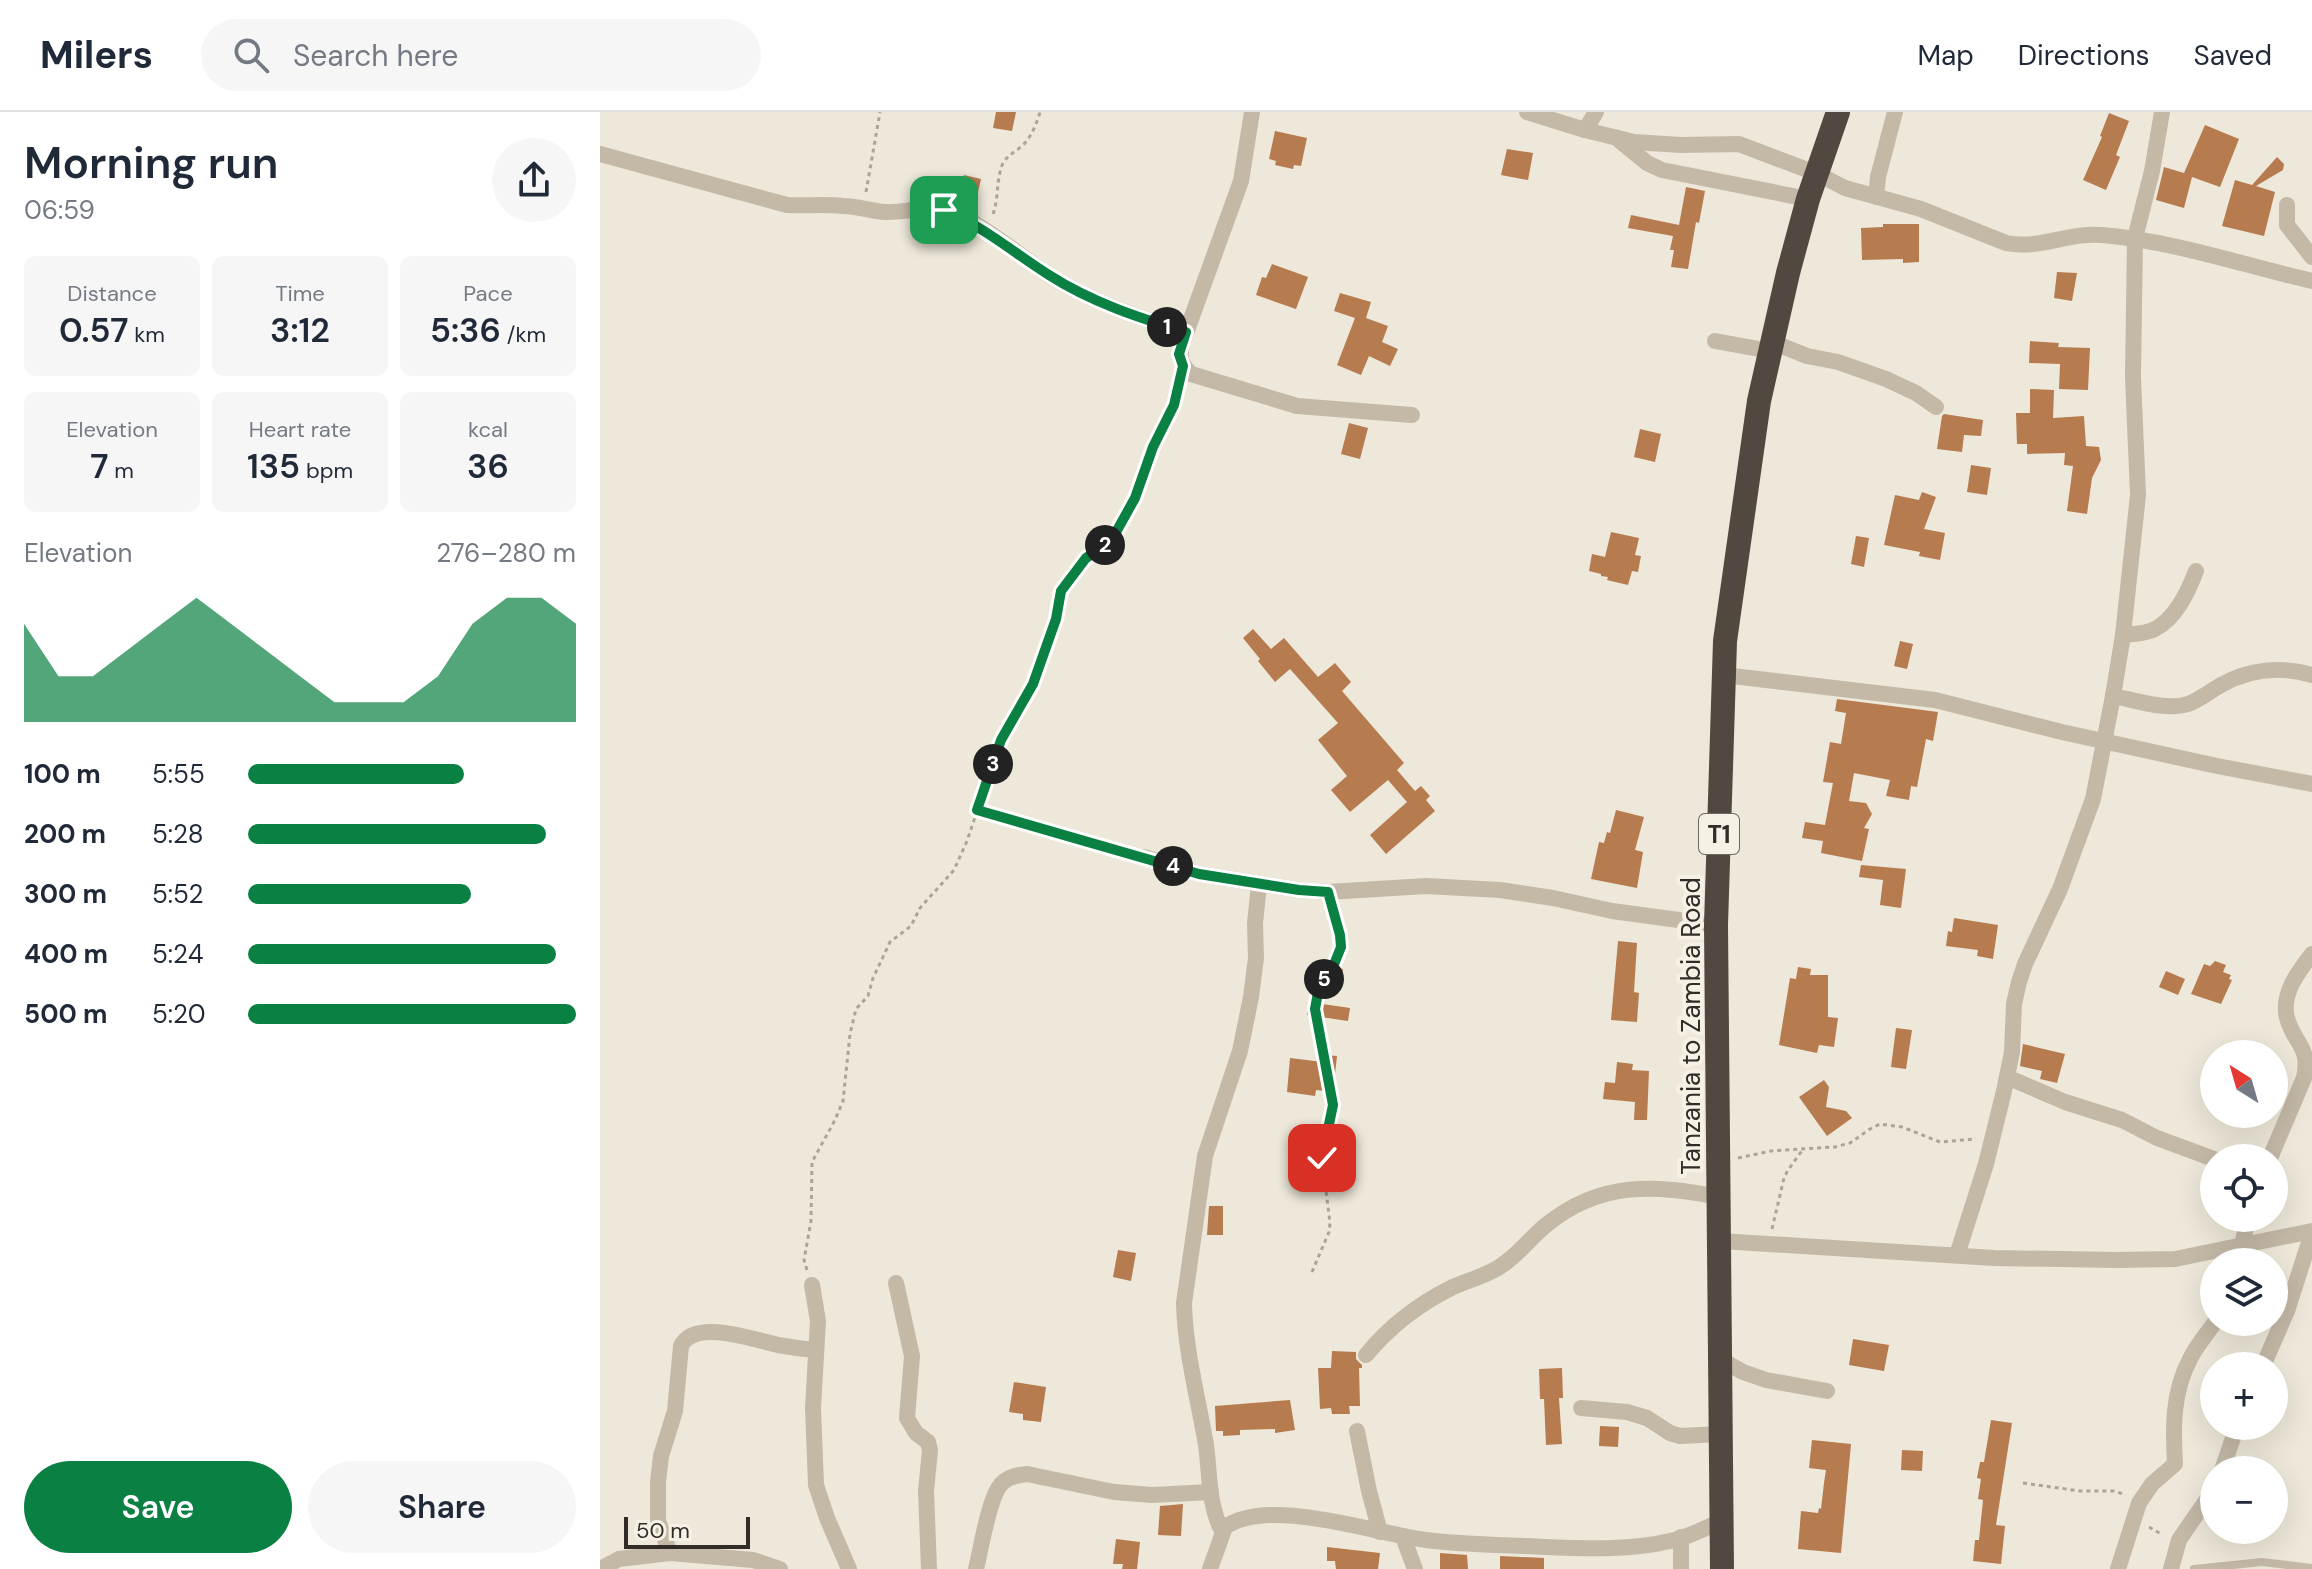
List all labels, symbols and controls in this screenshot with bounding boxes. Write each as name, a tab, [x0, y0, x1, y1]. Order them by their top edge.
search box	[201, 19, 761, 91]
text: Milers	[40, 30, 153, 80]
icon: search	[229, 33, 273, 77]
text: Search here	[293, 36, 458, 75]
text: Map	[1917, 37, 1974, 74]
text: Directions	[2018, 37, 2150, 74]
text: Saved	[2194, 37, 2272, 74]
text: Morning run	[24, 134, 278, 192]
button: share	[492, 138, 576, 222]
pin	[910, 176, 978, 244]
icon: arrive	[922, 188, 966, 232]
text: 06:59	[24, 193, 95, 227]
text: Distance	[67, 279, 157, 308]
text: Time	[275, 279, 325, 308]
text: Pace	[463, 279, 513, 308]
pin: 1	[1147, 307, 1187, 347]
text: 0.57	[59, 308, 128, 353]
text: 3:12	[270, 308, 330, 353]
text: 5:36	[430, 308, 501, 353]
text: 1	[1163, 312, 1171, 341]
text: km	[128, 320, 165, 349]
text: /km	[501, 320, 546, 349]
text: Elevation	[66, 415, 158, 444]
text: Heart rate	[249, 415, 351, 444]
text: kcal	[468, 415, 508, 444]
text: 7	[90, 444, 108, 489]
text: 135	[247, 444, 300, 489]
text: 36	[467, 444, 509, 489]
text: m	[108, 456, 134, 485]
text: bpm	[300, 456, 353, 485]
pin: 2	[1085, 525, 1125, 565]
text: 2	[1099, 530, 1111, 559]
text: Elevation	[24, 536, 132, 570]
text: 276–280 m	[436, 536, 576, 570]
pin: 3	[973, 744, 1013, 784]
text: 3	[986, 749, 1000, 778]
text: 100 m	[24, 757, 101, 791]
text: 5:55	[152, 757, 205, 791]
road number: T1	[1699, 814, 1739, 854]
text: 200 m	[24, 817, 106, 851]
text: 5:28	[152, 817, 203, 851]
pin: 4	[1153, 846, 1193, 886]
text: 4	[1166, 851, 1180, 880]
text: 300 m	[24, 877, 107, 911]
text: 5:52	[152, 877, 204, 911]
street label: Tanzania to Zambia Road	[1674, 877, 1708, 1175]
text: 400 m	[24, 937, 108, 971]
text: 5:24	[152, 937, 203, 971]
pin: 5	[1304, 959, 1344, 999]
text: 5	[1317, 964, 1331, 993]
text: 500 m	[24, 997, 107, 1031]
text: 5:20	[152, 997, 206, 1031]
north arrow	[2200, 1040, 2288, 1128]
map controls	[2200, 1040, 2288, 1544]
pin	[1288, 1124, 1356, 1192]
icon: check	[1300, 1136, 1344, 1180]
button: locate	[2200, 1144, 2288, 1232]
button: layers	[2200, 1248, 2288, 1336]
button: +	[2200, 1352, 2288, 1440]
button: −	[2200, 1456, 2288, 1544]
button: Save	[24, 1461, 292, 1553]
button: Share	[308, 1461, 576, 1553]
scale bar	[624, 1513, 750, 1549]
text: 50 m	[636, 1516, 690, 1545]

